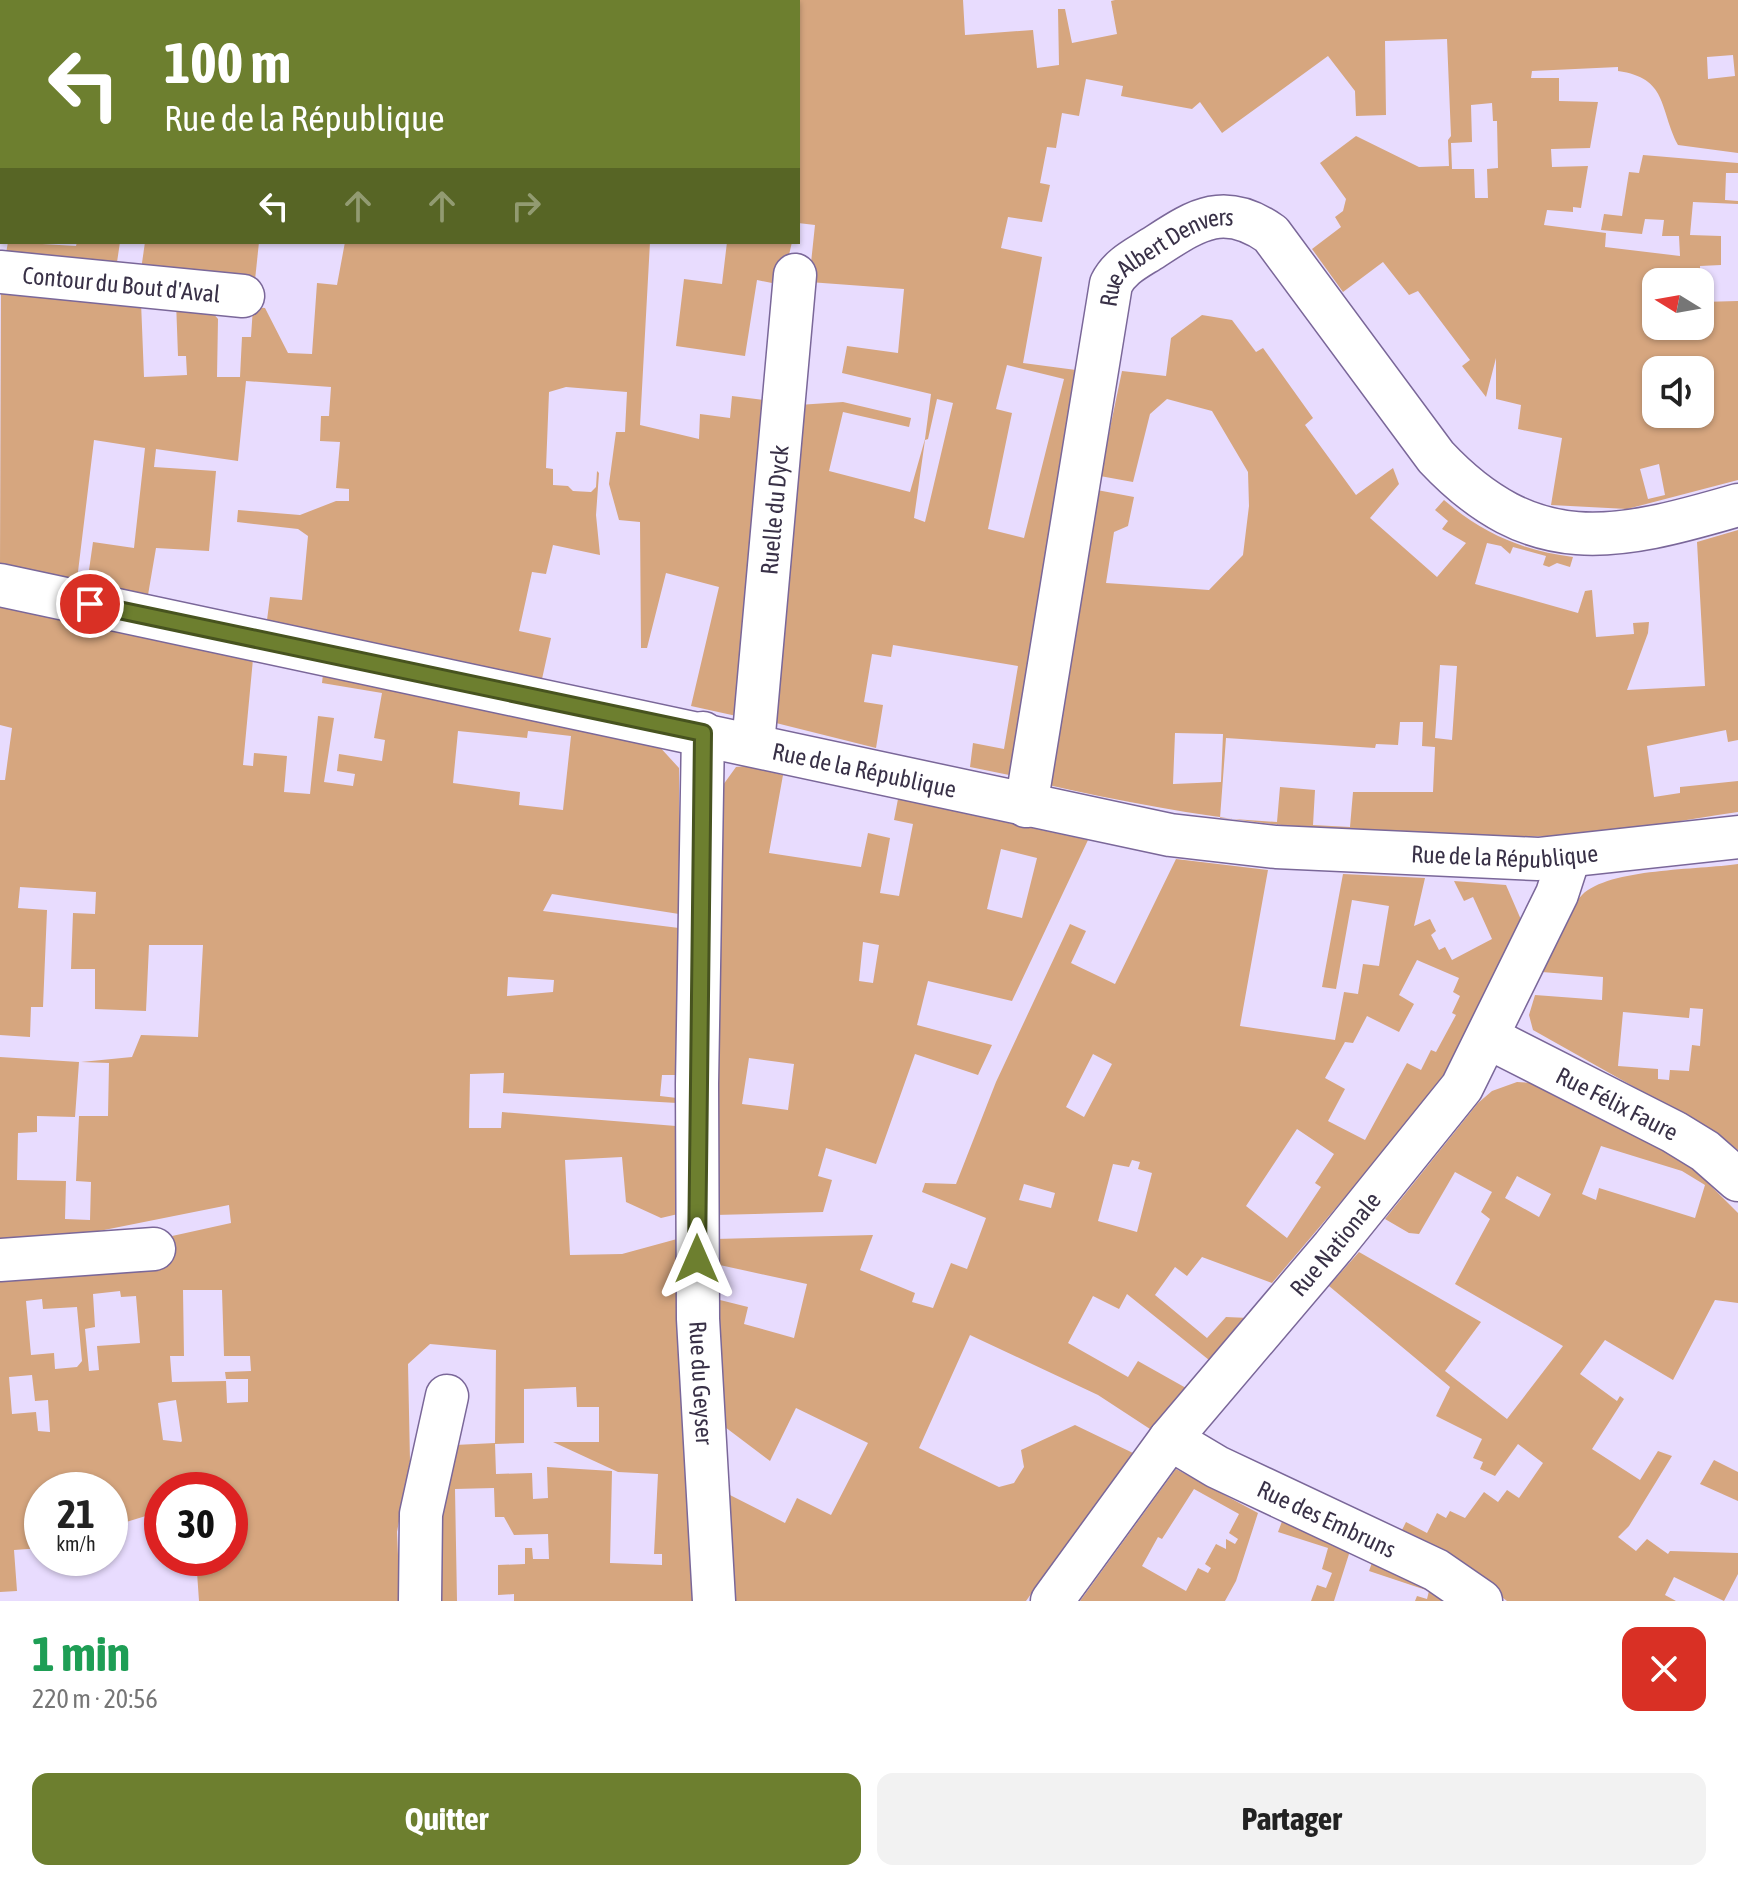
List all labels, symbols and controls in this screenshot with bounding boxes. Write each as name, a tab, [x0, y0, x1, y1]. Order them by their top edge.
text: 100 m	[164, 31, 291, 95]
icon: left	[32, 32, 136, 136]
text: Rue de la République	[164, 97, 445, 139]
icon: left	[252, 184, 296, 228]
icon: ahead	[336, 184, 380, 228]
icon: ahead	[420, 184, 464, 228]
icon: right	[504, 184, 548, 228]
street label: Rue Albert Denvers	[1094, 203, 1235, 308]
street label: Contour du Bout d'Aval	[21, 261, 222, 307]
north arrow	[1642, 268, 1714, 340]
map controls	[1642, 268, 1714, 428]
button: sound	[1642, 356, 1714, 428]
street label: Ruelle du Dyck	[755, 444, 793, 576]
pin	[56, 570, 124, 638]
icon: arrive	[68, 582, 112, 626]
street label: Rue de la République	[770, 737, 959, 802]
street label: Rue de la République	[1410, 839, 1599, 873]
street label: Rue Félix Faure	[1552, 1061, 1683, 1145]
street label: Rue Nationale	[1284, 1186, 1386, 1301]
position arrow	[655, 1217, 739, 1301]
street label: Rue du Geyser	[685, 1320, 719, 1446]
speed limit sign: 30	[144, 1472, 248, 1576]
street label: Rue des Embruns	[1253, 1475, 1400, 1563]
text: 21	[57, 1491, 95, 1536]
text: km/h	[56, 1532, 96, 1555]
text: 1 min	[32, 1626, 130, 1681]
button: close	[1622, 1627, 1706, 1711]
text: 220 m · 20:56	[32, 1684, 158, 1714]
button: Quitter	[32, 1773, 861, 1865]
button: Partager	[877, 1773, 1706, 1865]

